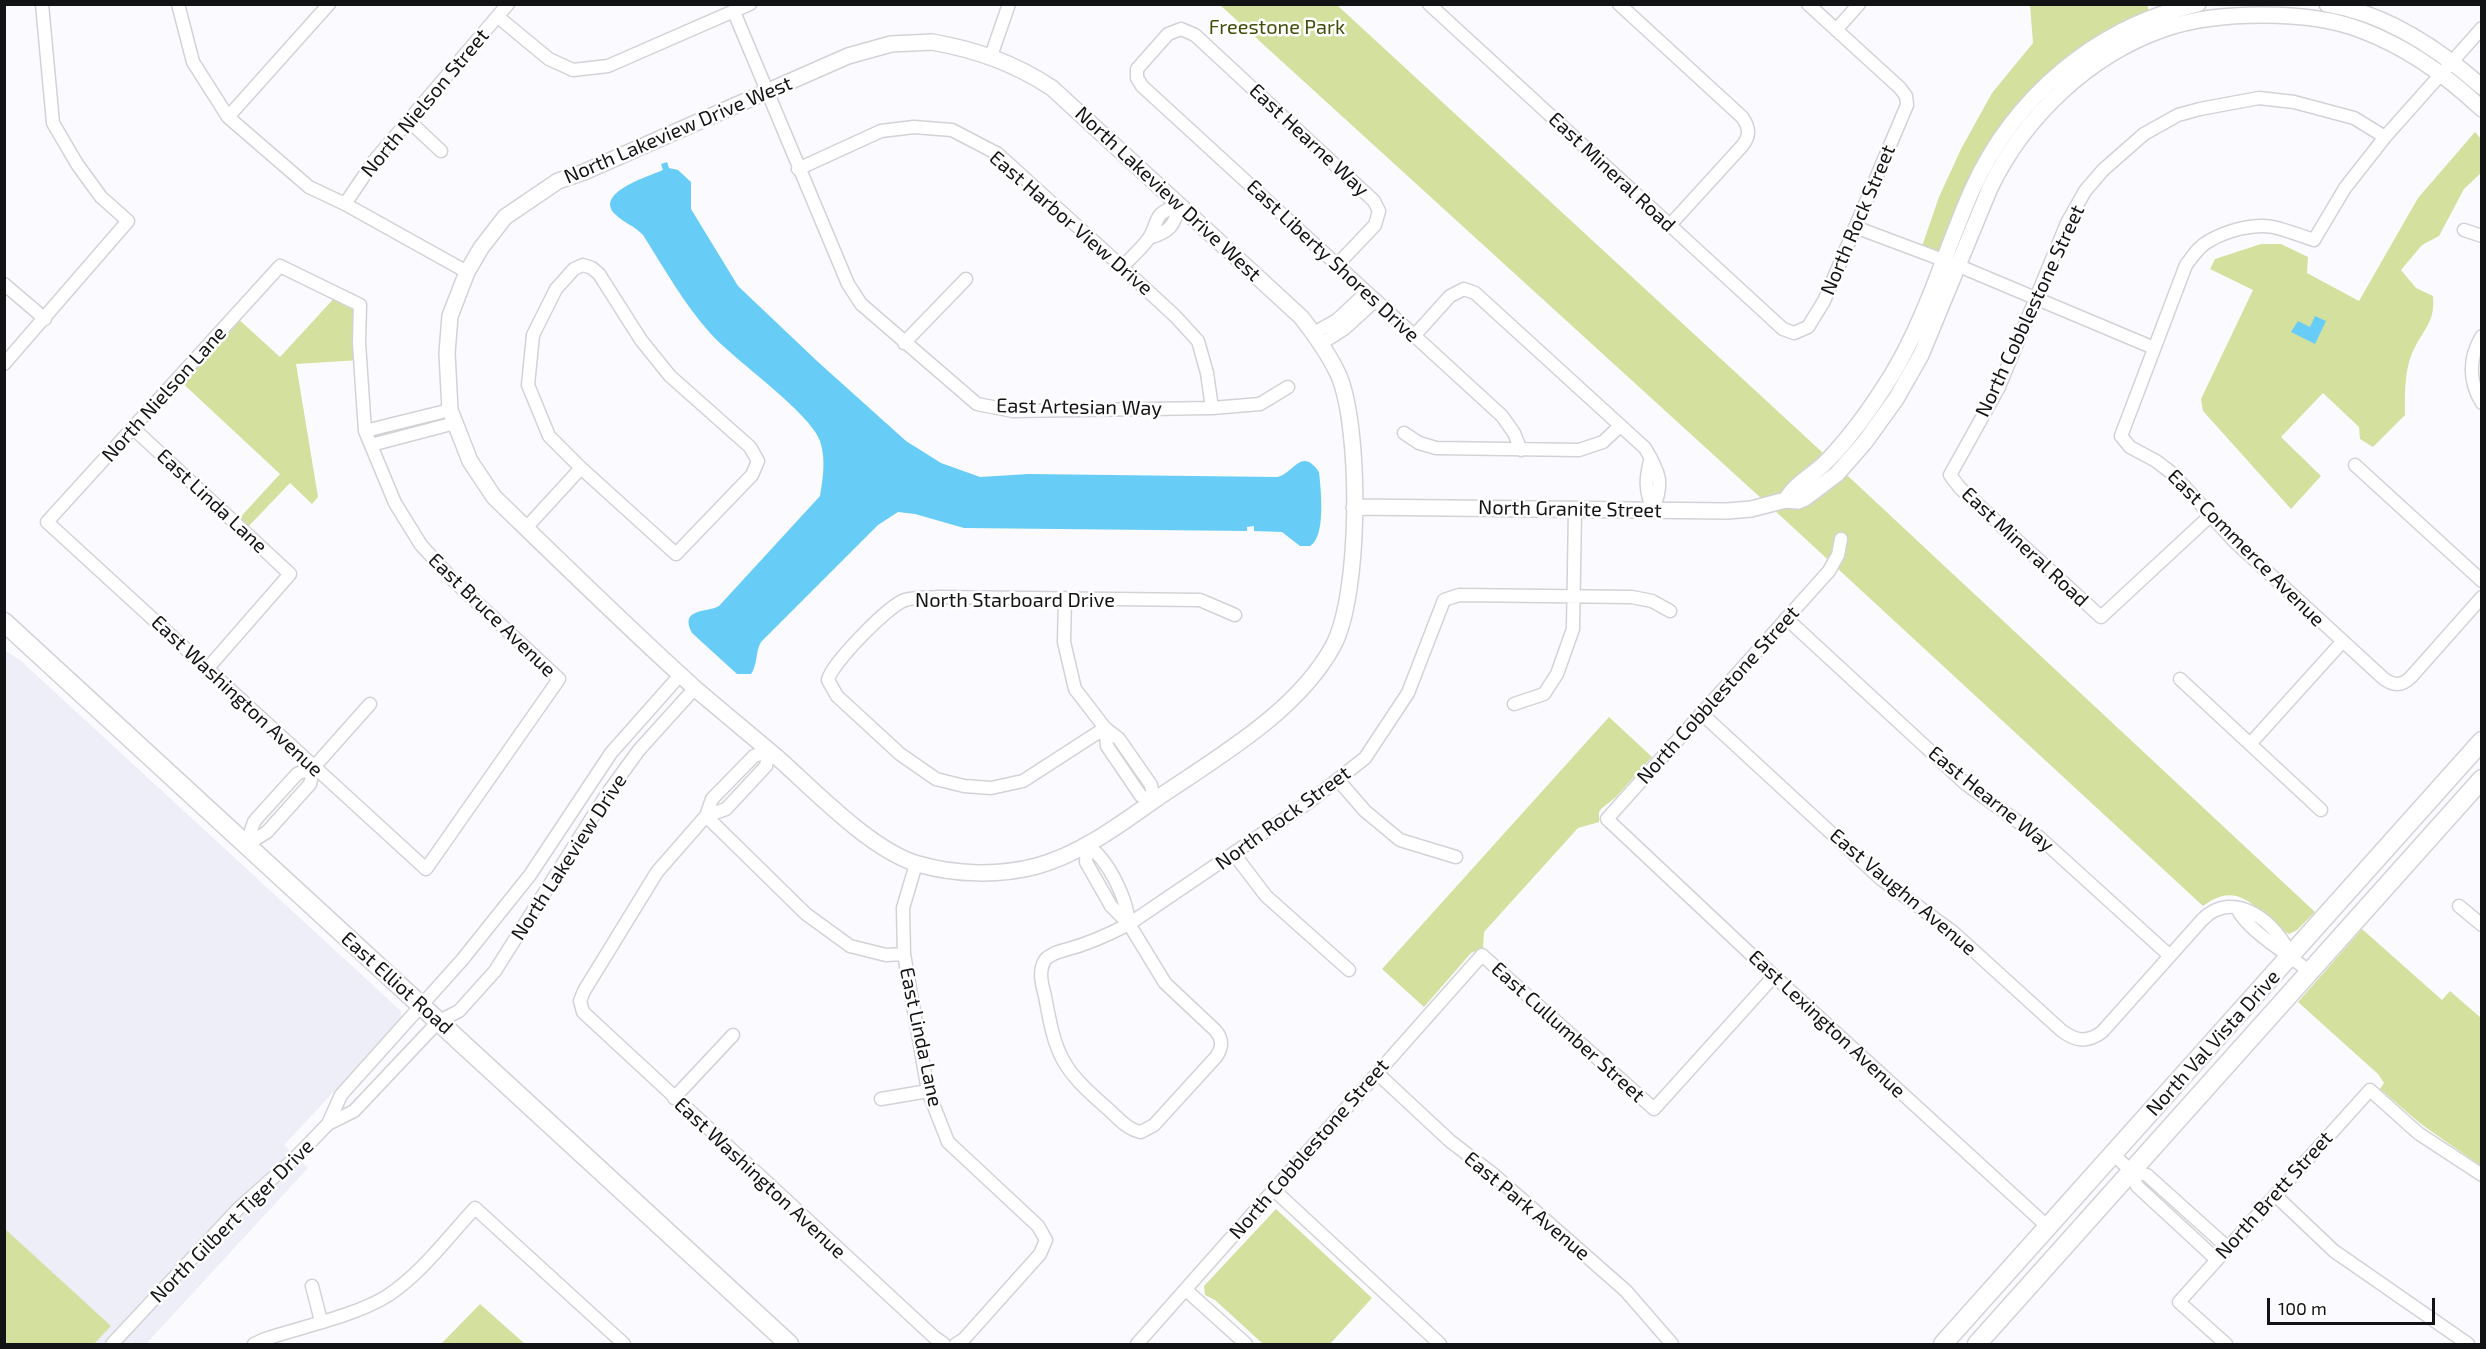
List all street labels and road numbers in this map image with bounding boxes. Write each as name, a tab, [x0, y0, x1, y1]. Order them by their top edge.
street label: North Nielson Street	[356, 24, 494, 182]
street label: North Lakeview Drive West	[560, 71, 796, 189]
street label: East Hearne Way	[1244, 78, 1374, 202]
street label: North Lakeview Drive West	[1070, 102, 1266, 286]
street label: East Mineral Road	[1544, 107, 1680, 237]
street label: North Rock Street	[1816, 141, 1900, 299]
street label: East Harbor View Drive	[985, 146, 1157, 300]
street label: East Liberty Shores Drive	[1242, 175, 1424, 347]
street label: North Cobblestone Street	[1970, 201, 2090, 421]
street label: North Nielson Lane	[97, 321, 231, 467]
street label: East Artesian Way	[996, 394, 1162, 420]
street label: East Linda Lane	[152, 444, 272, 558]
street label: East Commerce Avenue	[2162, 464, 2330, 632]
street label: East Mineral Road	[1957, 482, 2093, 612]
street label: North Granite Street	[1478, 495, 1662, 523]
street label: East Bruce Avenue	[423, 548, 561, 682]
street label: North Starboard Drive	[915, 588, 1115, 612]
street label: North Cobblestone Street	[1632, 601, 1804, 789]
street label: East Washington Avenue	[146, 610, 328, 782]
street label: East Hearne Way	[1923, 741, 2059, 857]
street label: North Rock Street	[1211, 761, 1355, 875]
street label: North Lakeview Drive	[506, 769, 632, 945]
street label: East Vaughn Avenue	[1825, 824, 1981, 960]
street label: East Elliot Road	[336, 927, 458, 1039]
street label: East Lexington Avenue	[1744, 945, 1910, 1103]
street label: East Cullumber Street	[1486, 957, 1650, 1107]
street label: East Linda Lane	[895, 965, 947, 1109]
street label: North Val Vista Drive	[2141, 965, 2285, 1121]
street label: North Cobblestone Street	[1224, 1054, 1394, 1244]
street label: East Washington Avenue	[669, 1092, 851, 1264]
street label: North Brett Street	[2210, 1126, 2338, 1264]
street label: North Gilbert Tiger Drive	[145, 1134, 319, 1308]
street label: East Park Avenue	[1459, 1146, 1595, 1266]

